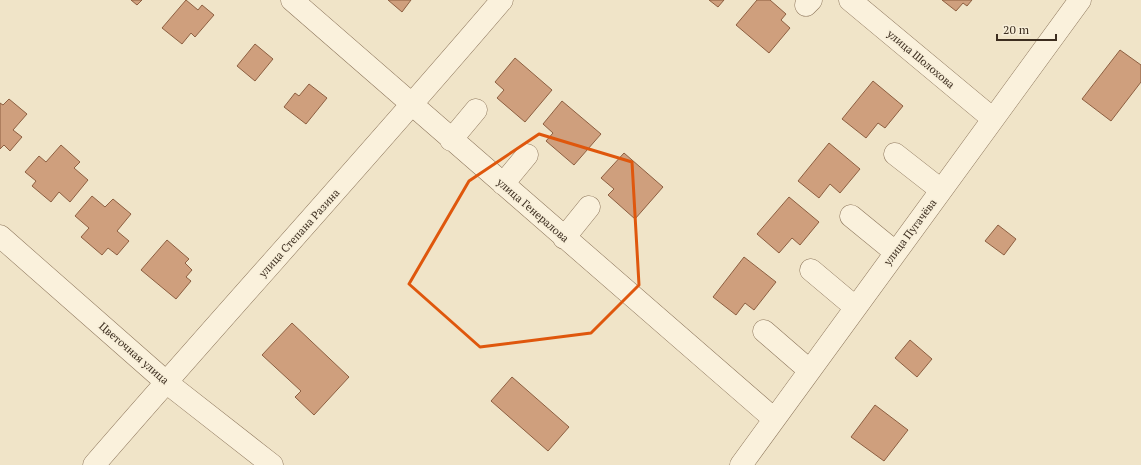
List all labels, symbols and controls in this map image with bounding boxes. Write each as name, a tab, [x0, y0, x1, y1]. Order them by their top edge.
scale bar	[997, 16, 1056, 42]
text: 20 m	[1003, 22, 1030, 37]
street label: улица Шолохова	[884, 26, 958, 92]
street label: улица Генералова	[493, 174, 572, 245]
street label: улица Степана Разина	[255, 186, 343, 281]
street label: улица Пугачёва	[880, 196, 940, 269]
street label: Цветочная улица	[96, 319, 172, 387]

